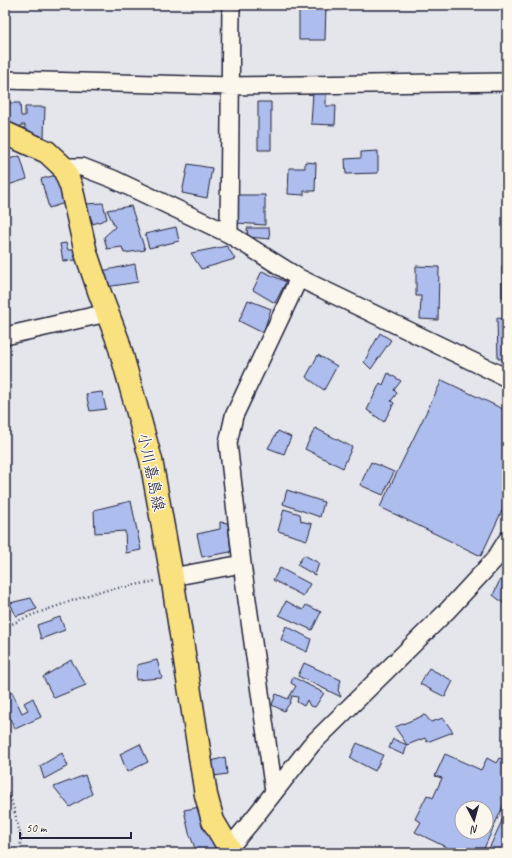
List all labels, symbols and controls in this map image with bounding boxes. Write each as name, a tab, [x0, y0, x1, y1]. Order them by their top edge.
street label: 小川嘉島線	[133, 431, 169, 513]
north arrow	[454, 800, 494, 840]
scale bar	[20, 814, 131, 840]
text: 50 m	[26, 820, 48, 836]
text: N	[469, 823, 479, 837]

